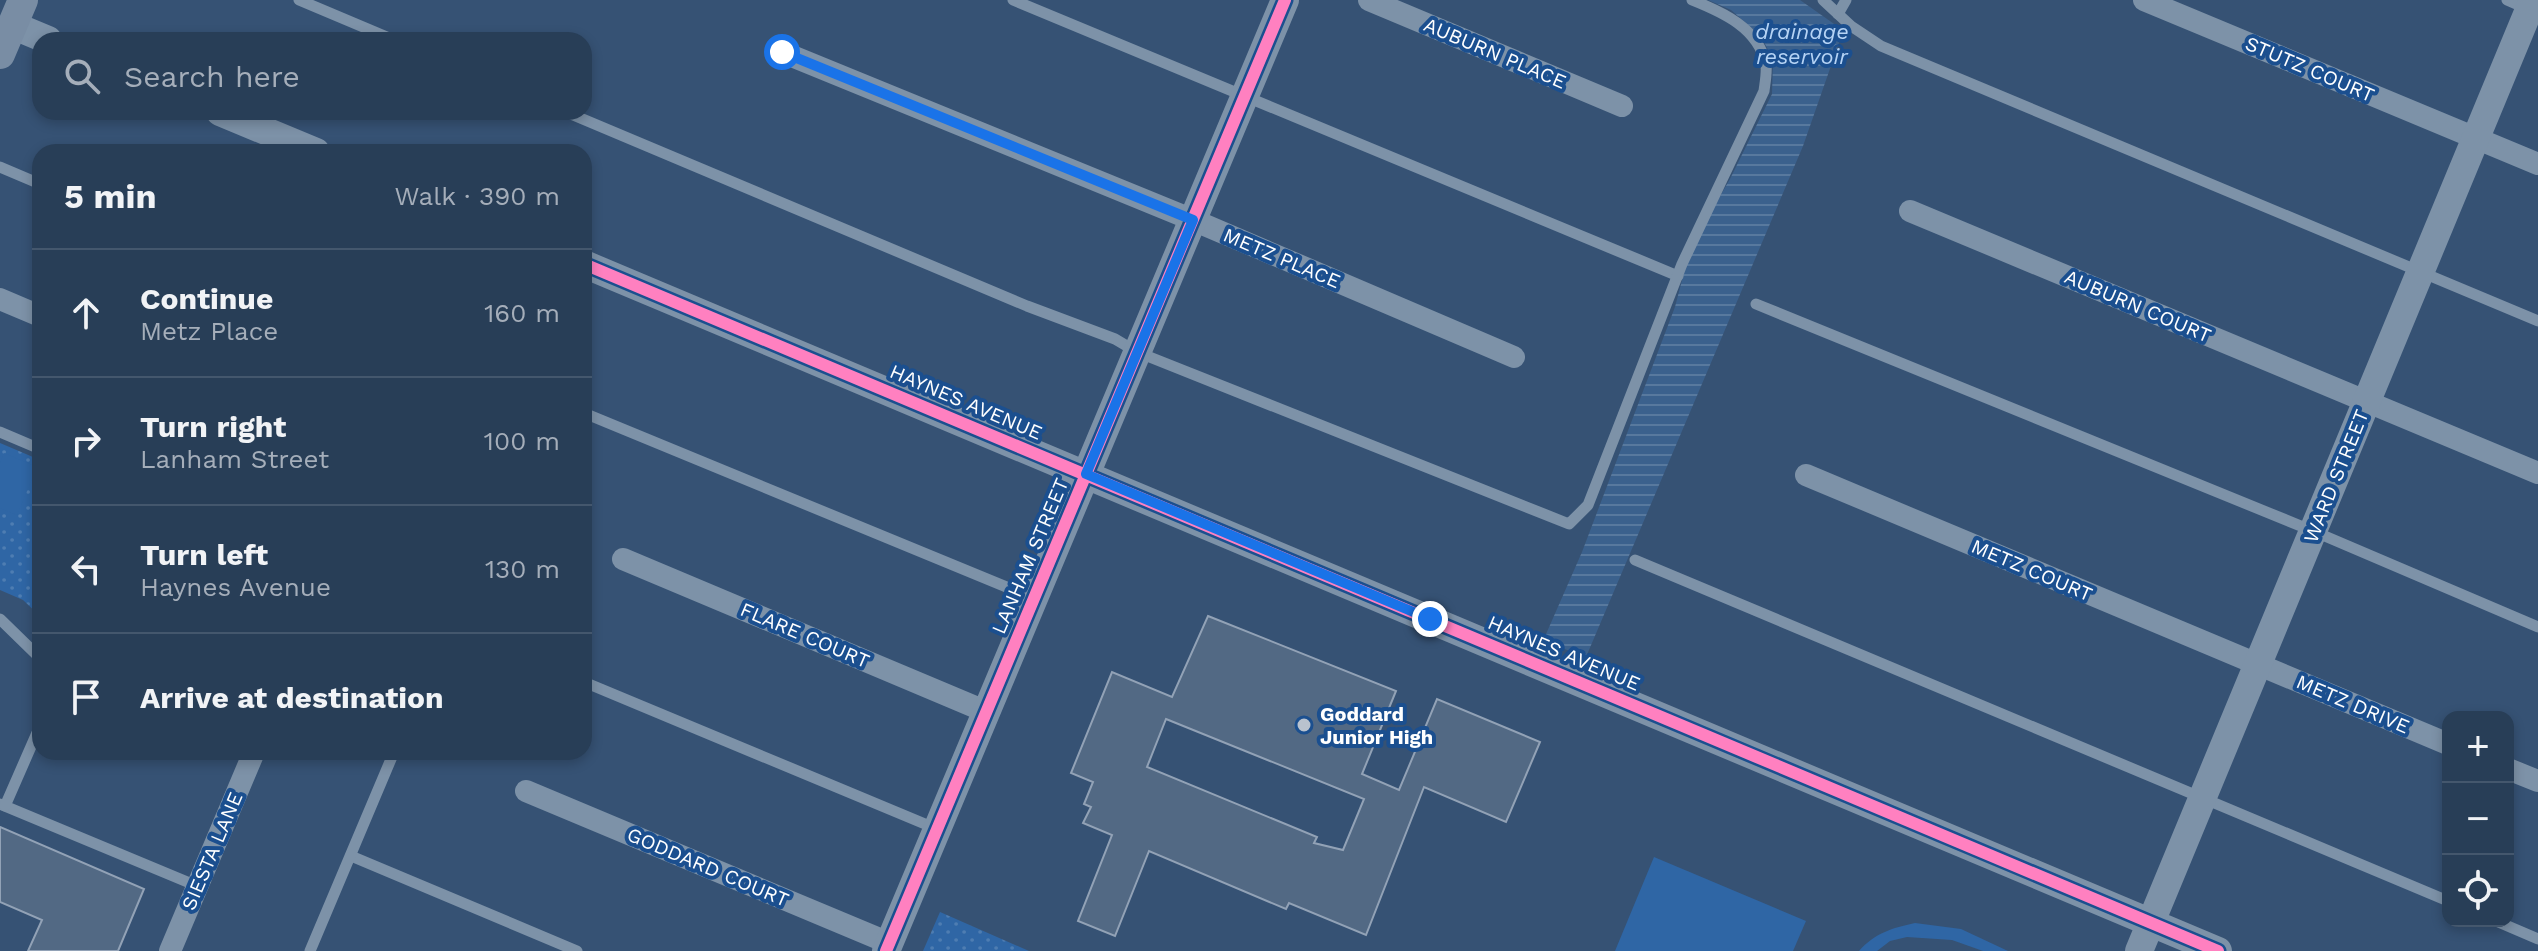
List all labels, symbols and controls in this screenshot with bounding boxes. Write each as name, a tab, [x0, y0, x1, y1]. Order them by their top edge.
street label: AUBURN PLACE	[1420, 12, 1570, 94]
water label: drainage reservoir	[1755, 19, 1849, 69]
street label: STUTZ COURT	[2242, 31, 2378, 107]
search box	[32, 32, 592, 120]
route start	[764, 34, 800, 70]
icon: search	[60, 54, 104, 98]
text: Search here	[124, 59, 300, 94]
text: 5 min	[64, 176, 157, 216]
text: Walk · 390 m	[395, 181, 560, 211]
street label: METZ PLACE	[1220, 223, 1344, 293]
street label: AUBURN COURT	[2061, 264, 2215, 348]
text: Continue	[140, 281, 273, 316]
icon: ahead	[64, 291, 108, 335]
text: 160 m	[484, 298, 560, 328]
text: Metz Place	[140, 316, 278, 346]
street label: HAYNES AVENUE	[886, 359, 1046, 445]
street label: WARD STREET	[2298, 406, 2374, 546]
text: Turn right	[140, 409, 286, 444]
icon: right	[64, 419, 108, 463]
text: 100 m	[484, 426, 560, 456]
text: Lanham Street	[140, 444, 329, 474]
street label: LANHAM STREET	[986, 475, 1074, 637]
street label: METZ COURT	[1968, 534, 2096, 606]
text: Turn left	[140, 537, 268, 572]
icon: left	[64, 547, 108, 591]
text: 130 m	[485, 554, 560, 584]
text: Haynes Avenue	[140, 572, 331, 602]
street label: FLARE COURT	[737, 597, 873, 673]
route end	[1412, 601, 1448, 637]
street label: HAYNES AVENUE	[1484, 610, 1644, 696]
street label: METZ DRIVE	[2293, 669, 2413, 739]
icon: arrive	[64, 675, 108, 719]
text: Arrive at destination	[140, 680, 444, 715]
place label: Goddard Junior High	[1320, 702, 1433, 749]
map controls	[2442, 711, 2514, 927]
button: +	[2442, 711, 2514, 783]
marker: Goddard Junior High	[1295, 716, 1313, 734]
button: −	[2442, 783, 2514, 855]
street label: SIESTA LANE	[176, 788, 248, 914]
street label: GODDARD COURT	[624, 822, 792, 912]
button: locate	[2442, 855, 2514, 927]

